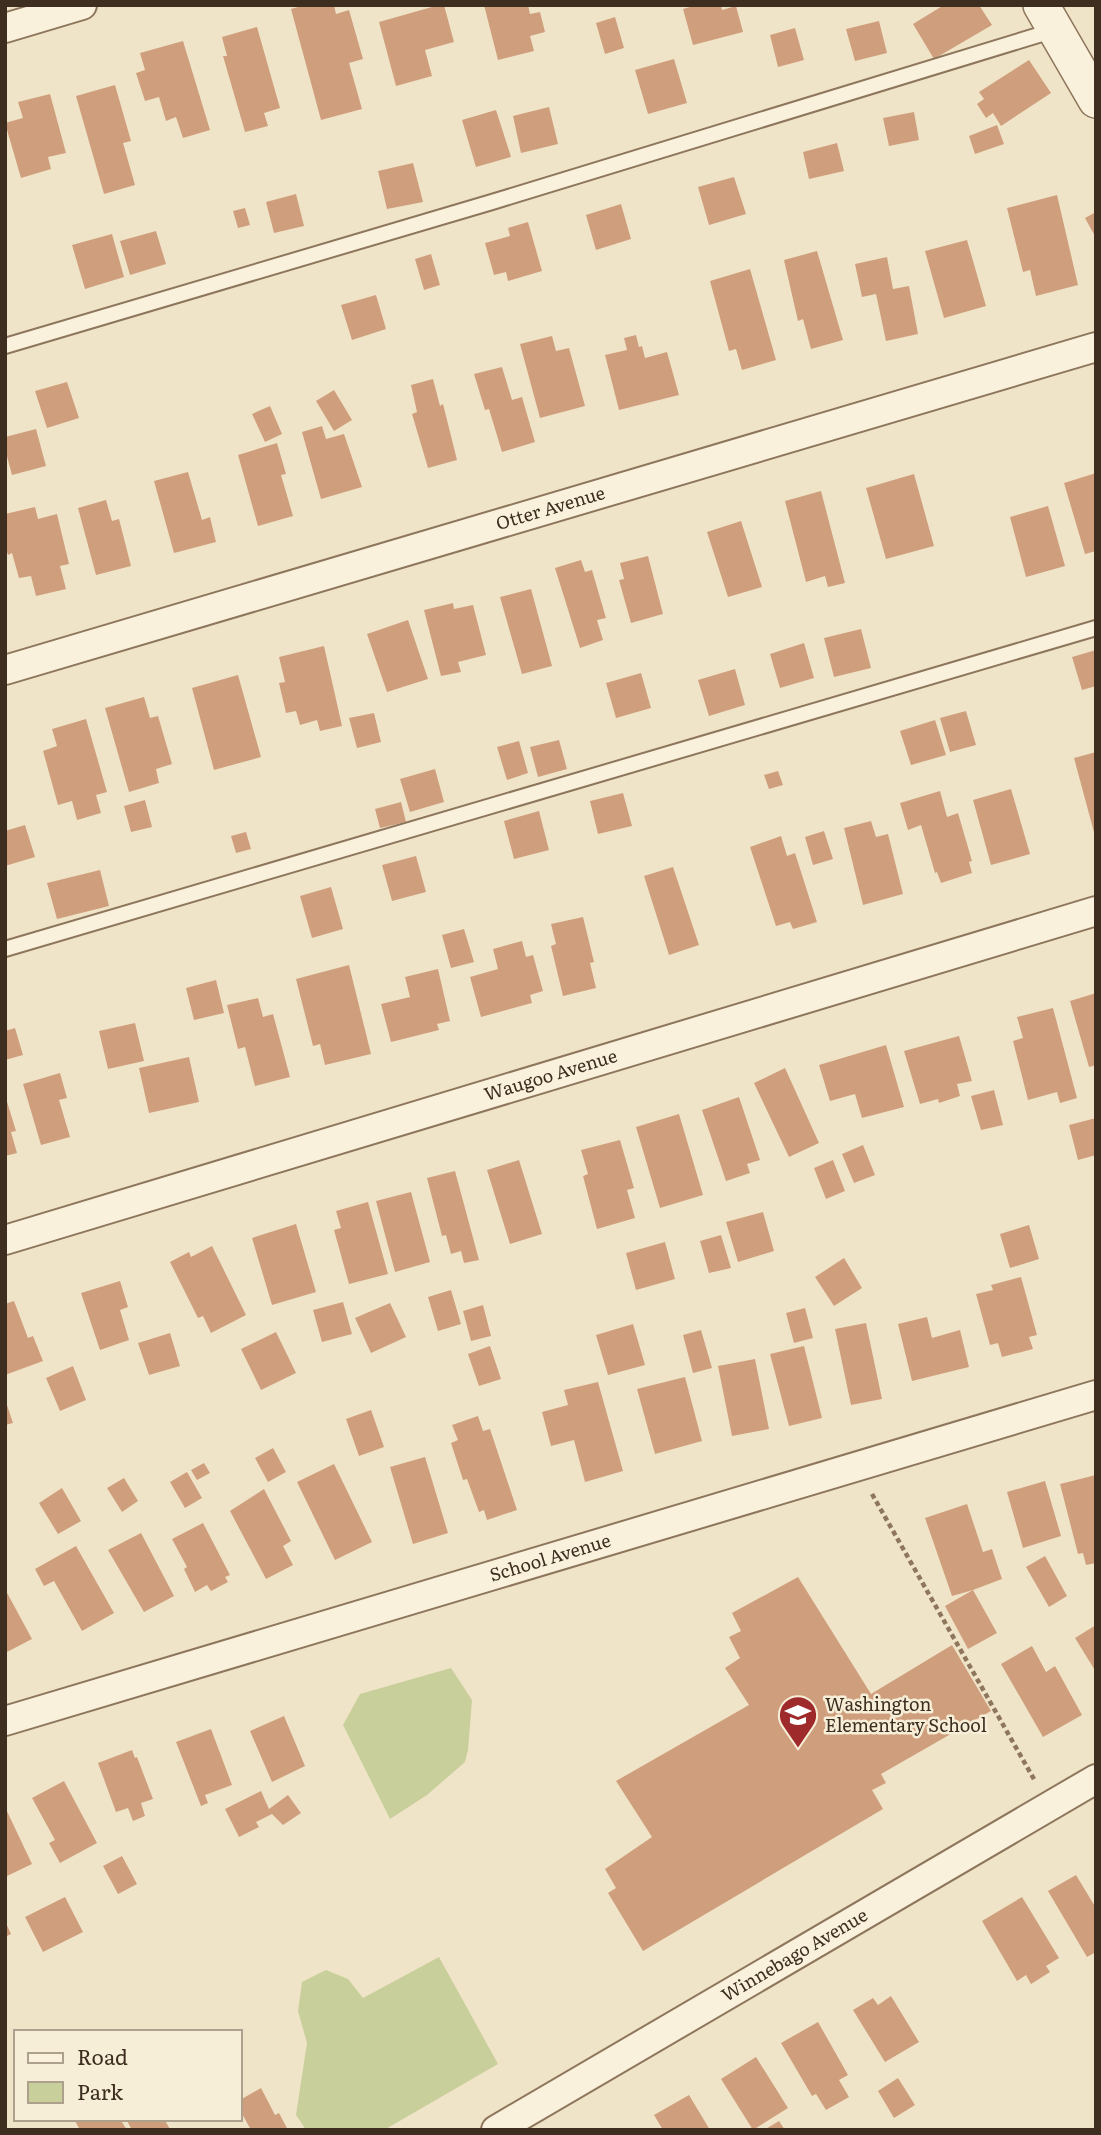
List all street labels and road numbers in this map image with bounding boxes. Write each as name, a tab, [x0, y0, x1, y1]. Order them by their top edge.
street label: Otter Avenue	[492, 478, 608, 536]
street label: Waugoo Avenue	[480, 1041, 620, 1107]
street label: School Avenue	[486, 1526, 614, 1588]
street label: Winnebago Avenue	[716, 1901, 872, 2007]

